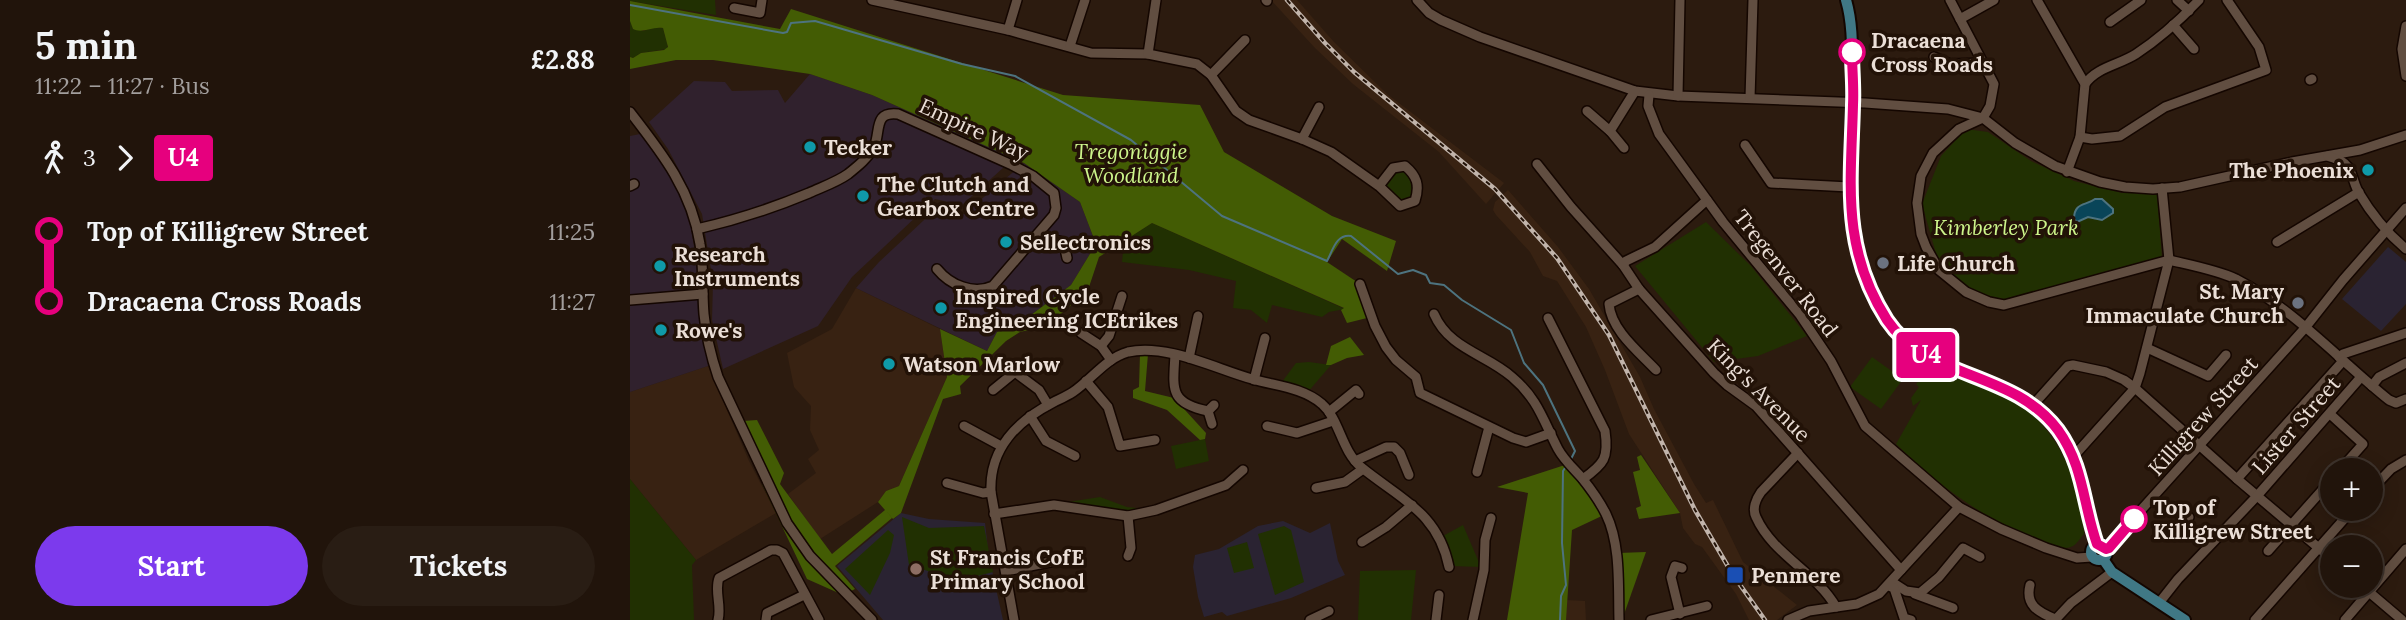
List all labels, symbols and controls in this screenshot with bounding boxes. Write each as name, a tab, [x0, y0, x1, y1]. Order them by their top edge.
text: 5 min	[35, 21, 137, 69]
place label: Dracaena Cross Roads	[1871, 27, 1993, 78]
marker: Dracaena Cross Roads	[1839, 39, 1865, 65]
text: £2.88	[530, 43, 595, 76]
text: 11:22 – 11:27 · Bus	[35, 71, 210, 100]
street label: Empire Way	[915, 92, 1033, 166]
place label: Tecker	[824, 134, 892, 161]
park label: Tregoniggie Woodland	[1075, 138, 1187, 189]
icon: walk	[35, 139, 73, 177]
icon: forward	[106, 139, 144, 177]
marker: Tecker	[802, 139, 818, 155]
text: U4	[168, 142, 199, 173]
text: 3	[83, 143, 96, 172]
place label: The Phoenix	[2229, 157, 2354, 184]
marker: The Phoenix	[2360, 162, 2376, 178]
place label: The Clutch and Gearbox Centre	[877, 171, 1035, 222]
marker: The Clutch and Gearbox Centre	[855, 188, 871, 204]
street label: Tregenver Road	[1728, 204, 1844, 342]
park label: Kimberley Park	[1933, 214, 2079, 241]
text: Top of Killigrew Street	[87, 215, 368, 248]
text: 11:25	[548, 217, 595, 246]
place label: Sellectronics	[1020, 229, 1151, 256]
marker: Sellectronics	[998, 234, 1014, 250]
place label: Research Instruments	[674, 241, 800, 292]
place label: Life Church	[1897, 250, 2015, 277]
marker: Life Church	[1875, 255, 1891, 271]
marker: Research Instruments	[652, 258, 668, 274]
place label: St. Mary Immaculate Church	[2085, 278, 2284, 329]
place label: Inspired Cycle Engineering ICEtrikes	[955, 283, 1178, 334]
text: Dracaena Cross Roads	[87, 285, 362, 318]
text: 11:27	[550, 287, 595, 316]
marker: St. Mary Immaculate Church	[2290, 295, 2306, 311]
marker: Inspired Cycle Engineering ICEtrikes	[933, 300, 949, 316]
place label: Rowe's	[675, 317, 742, 344]
marker: Rowe's	[653, 322, 669, 338]
line badge: U4	[1894, 332, 1958, 378]
street label: King's Avenue	[1702, 333, 1816, 447]
text: U4	[1910, 339, 1942, 370]
street label: Killigrew Street	[2142, 350, 2264, 481]
place label: Watson Marlow	[903, 351, 1060, 378]
marker: Watson Marlow	[881, 356, 897, 372]
street label: Lister Street	[2246, 370, 2347, 480]
map controls	[2320, 458, 2383, 598]
button: +	[2320, 458, 2383, 521]
place label: Top of Killigrew Street	[2153, 494, 2313, 545]
marker: Top of Killigrew Street	[2121, 506, 2147, 532]
button: Start	[35, 526, 308, 606]
button: Tickets	[322, 526, 595, 606]
button: −	[2320, 535, 2383, 598]
place label: St Francis CofE Primary School	[930, 544, 1085, 595]
marker: St Francis CofE Primary School	[908, 561, 924, 577]
place label: Penmere	[1751, 562, 1841, 589]
marker: Penmere	[1725, 565, 1745, 585]

